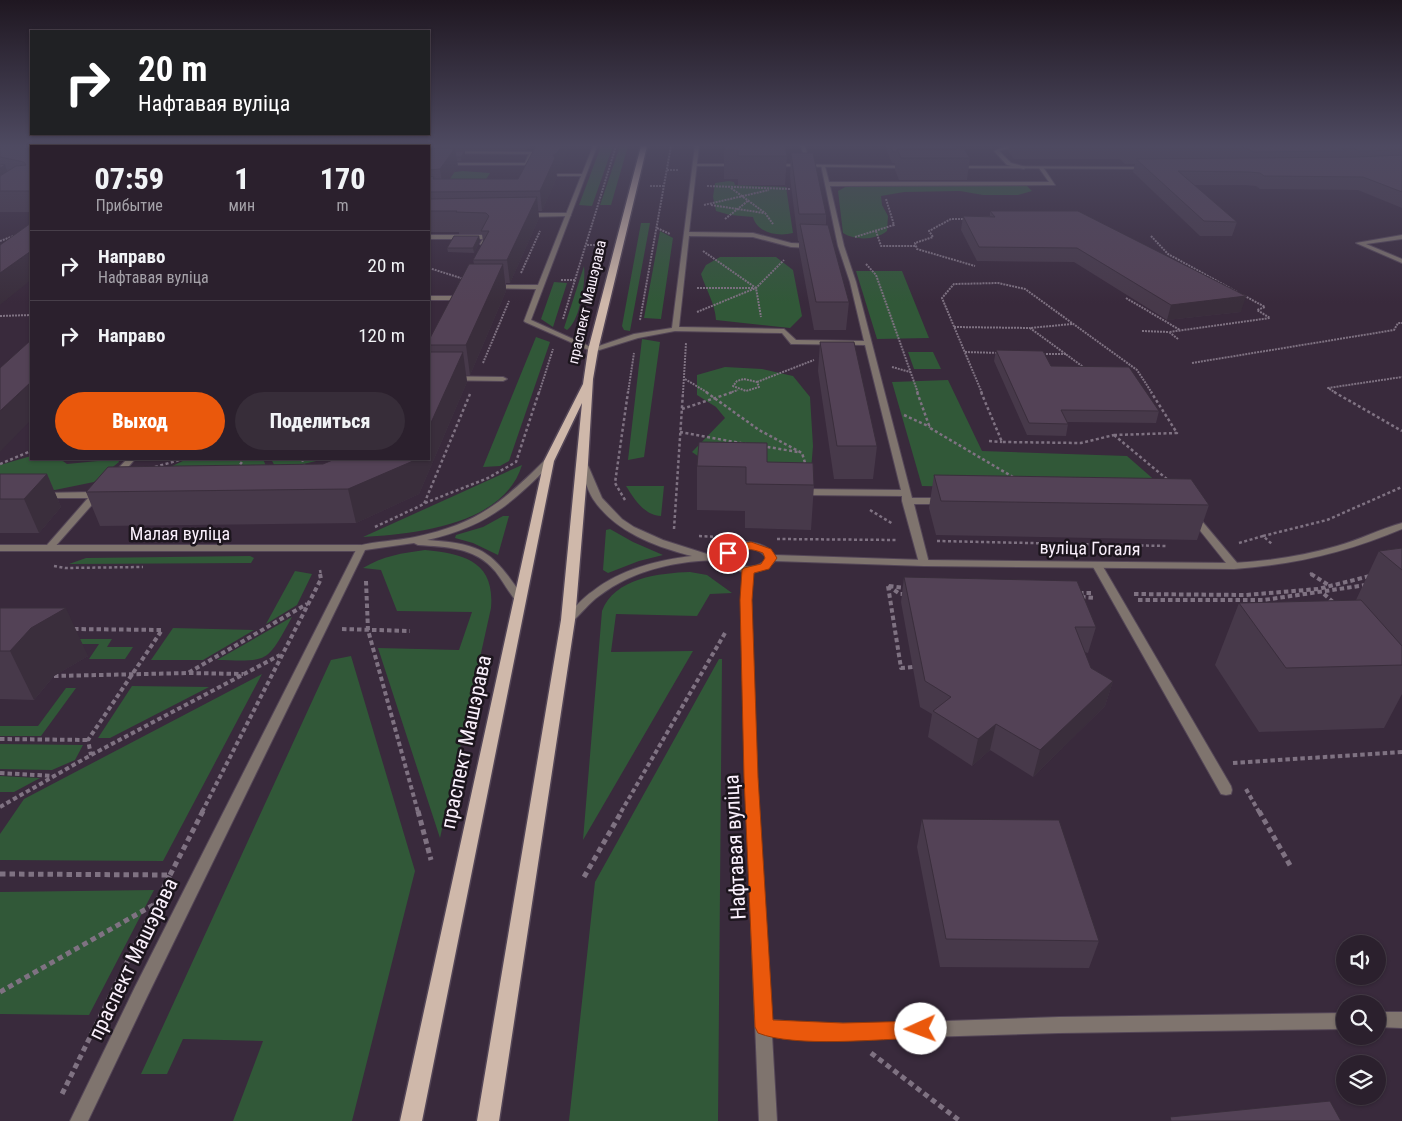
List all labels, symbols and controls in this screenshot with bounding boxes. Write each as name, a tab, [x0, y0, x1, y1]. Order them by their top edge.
text: 20 m	[138, 49, 207, 90]
icon: right	[55, 50, 120, 115]
text: Нафтавая вуліца	[138, 91, 290, 116]
text: 07:59	[95, 161, 164, 196]
text: 1	[234, 161, 249, 196]
text: 170	[320, 161, 365, 196]
text: Прибытие	[96, 196, 163, 215]
text: мин	[229, 196, 255, 215]
text: m	[337, 196, 349, 215]
street label: праспект Машэрава	[564, 238, 610, 366]
text: Направо	[98, 245, 165, 268]
icon: right	[55, 252, 83, 280]
text: 20 m	[368, 254, 405, 277]
text: Нафтавая вуліца	[98, 268, 209, 287]
icon: right	[55, 322, 83, 350]
text: Направо	[98, 324, 165, 347]
text: 120 m	[358, 324, 405, 347]
button: Выход	[55, 392, 225, 450]
button: Поделиться	[235, 392, 405, 450]
street label: Малая вуліца	[130, 523, 230, 544]
pin	[707, 532, 749, 574]
street label: вуліца Гогаля	[1039, 537, 1141, 559]
icon: arrive	[714, 539, 742, 567]
street label: праспект Машэрава	[436, 653, 496, 831]
street label: Нафтавая вуліца	[719, 774, 751, 920]
street label: праспект Машэрава	[83, 874, 183, 1044]
map controls	[1336, 935, 1386, 1105]
button: sound	[1336, 935, 1386, 985]
button: search	[1336, 995, 1386, 1045]
position arrow	[894, 1002, 946, 1054]
button: layers	[1336, 1055, 1386, 1105]

